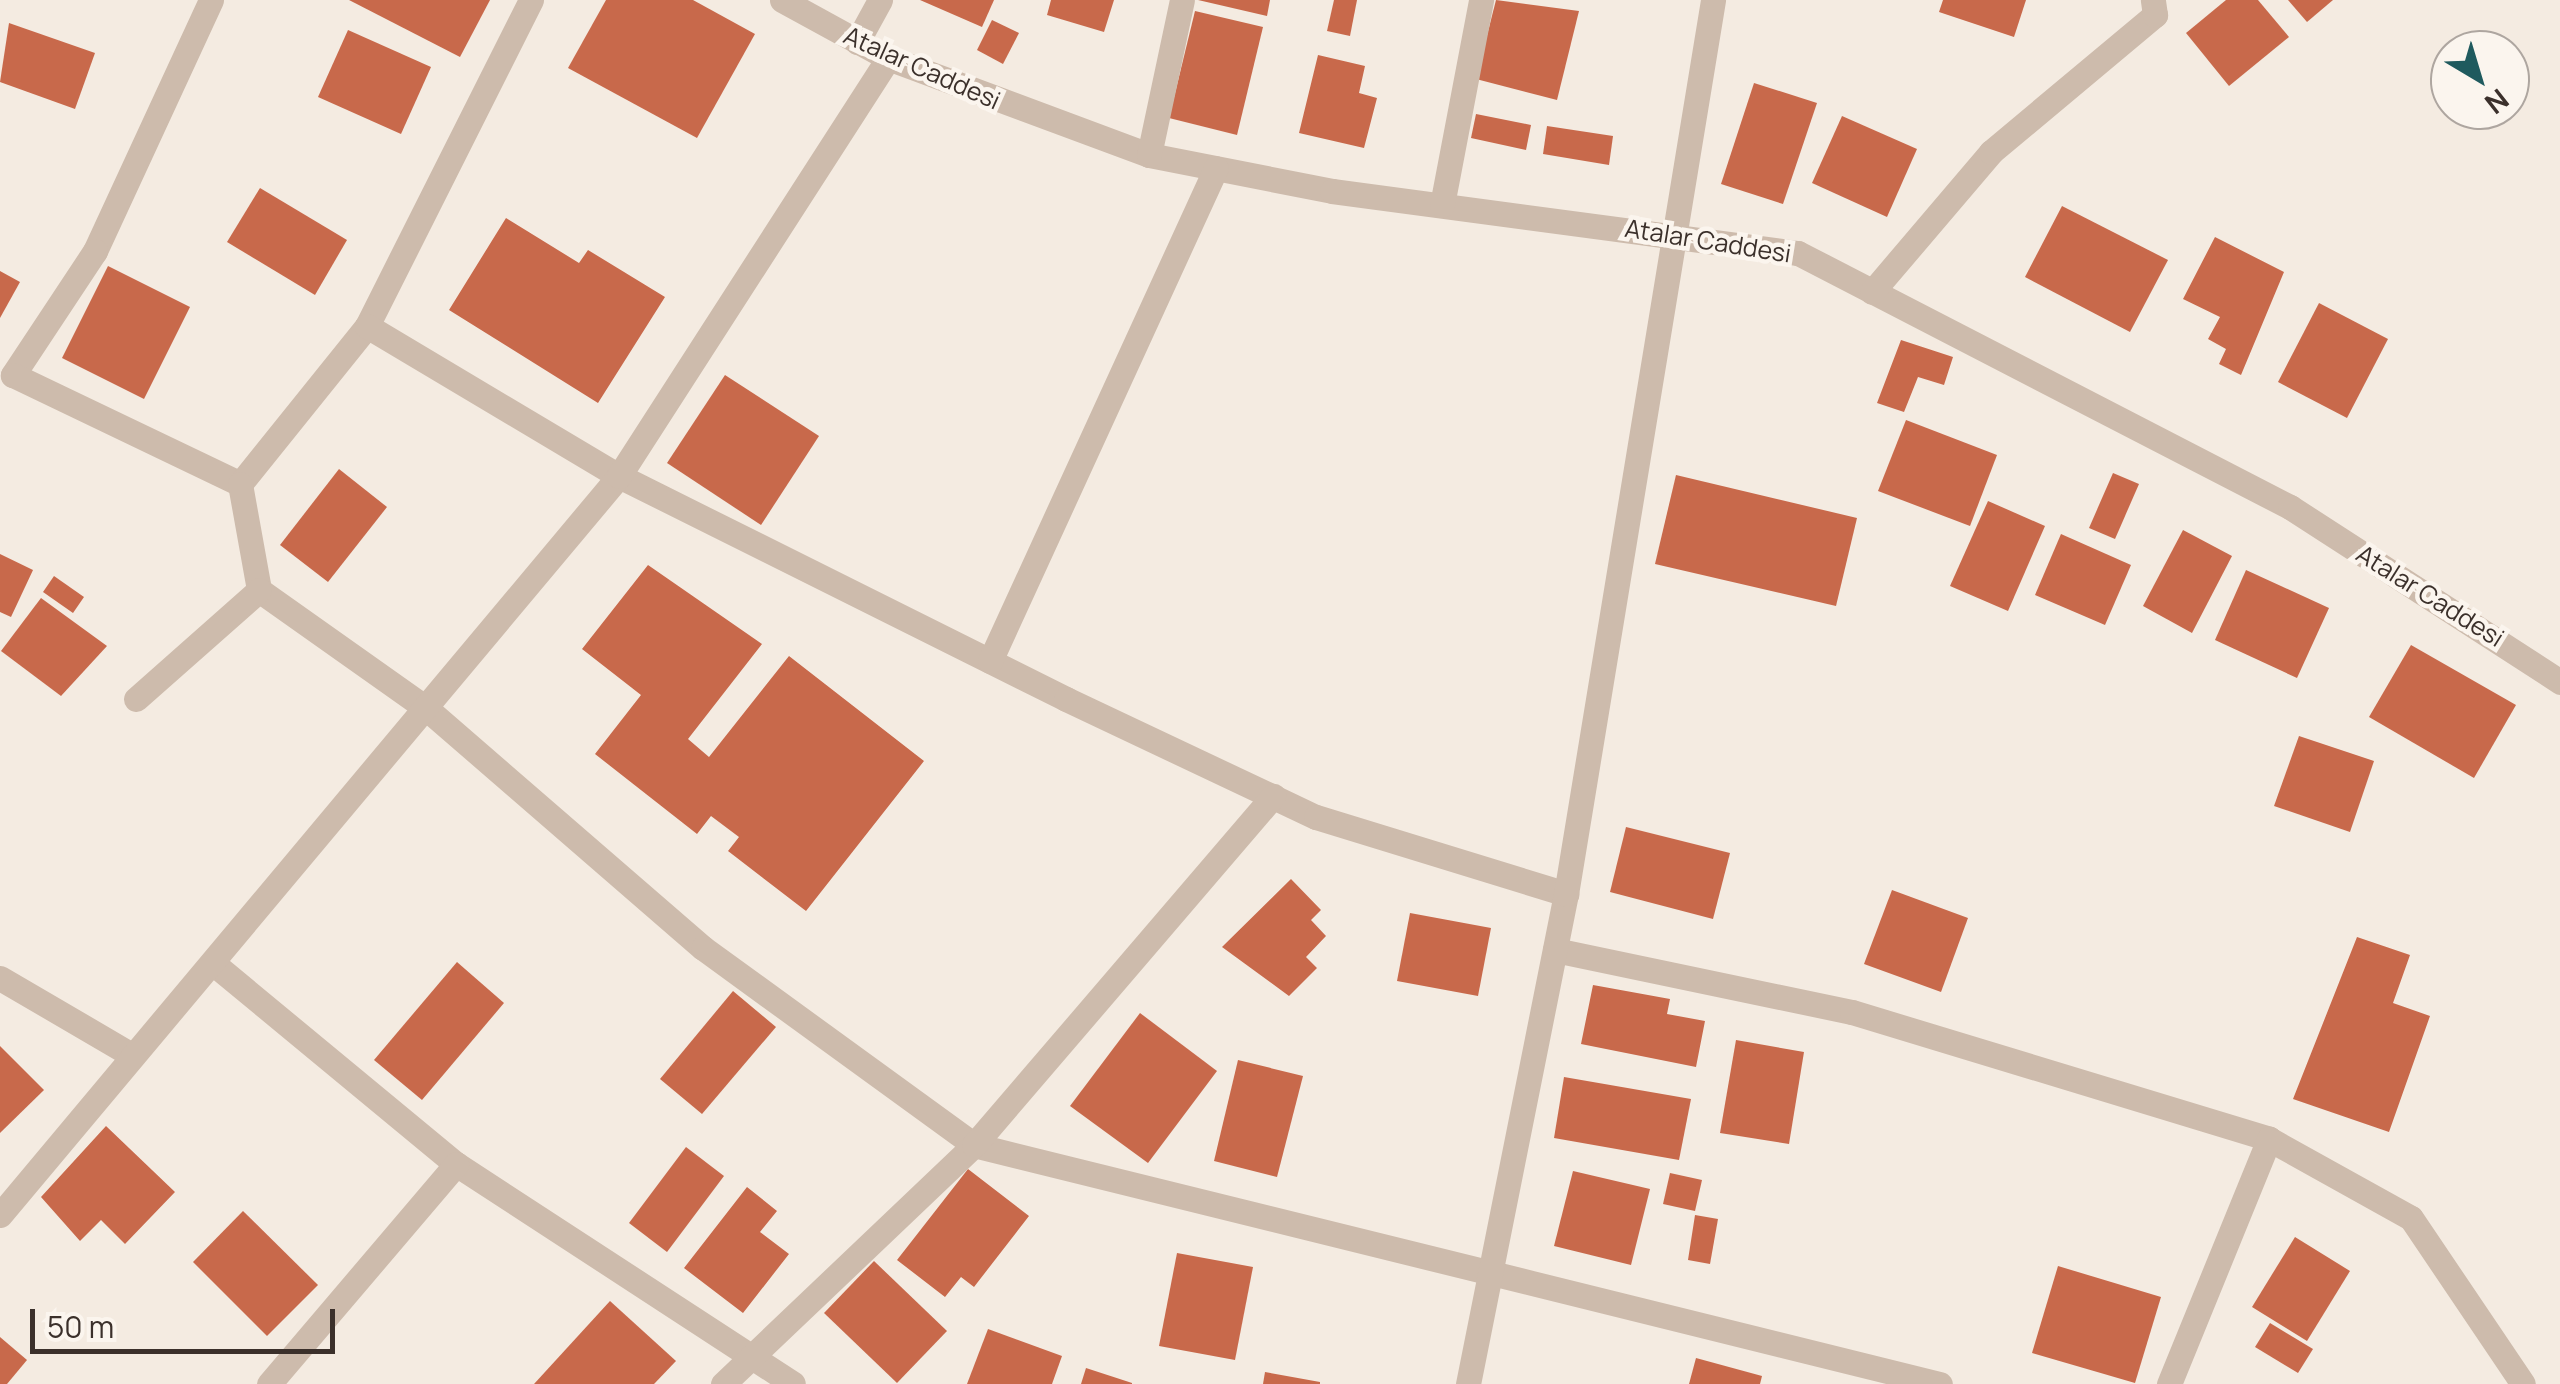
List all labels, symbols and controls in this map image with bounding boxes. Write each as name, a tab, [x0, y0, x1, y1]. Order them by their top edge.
street label: Atalar Caddesi	[839, 20, 1005, 116]
north arrow	[2430, 30, 2530, 130]
text: N	[2478, 81, 2517, 123]
street label: Atalar Caddesi	[1623, 213, 1793, 269]
street label: Atalar Caddesi	[2351, 539, 2509, 653]
scale bar	[35, 1289, 340, 1351]
text: 50 m	[47, 1306, 114, 1347]

